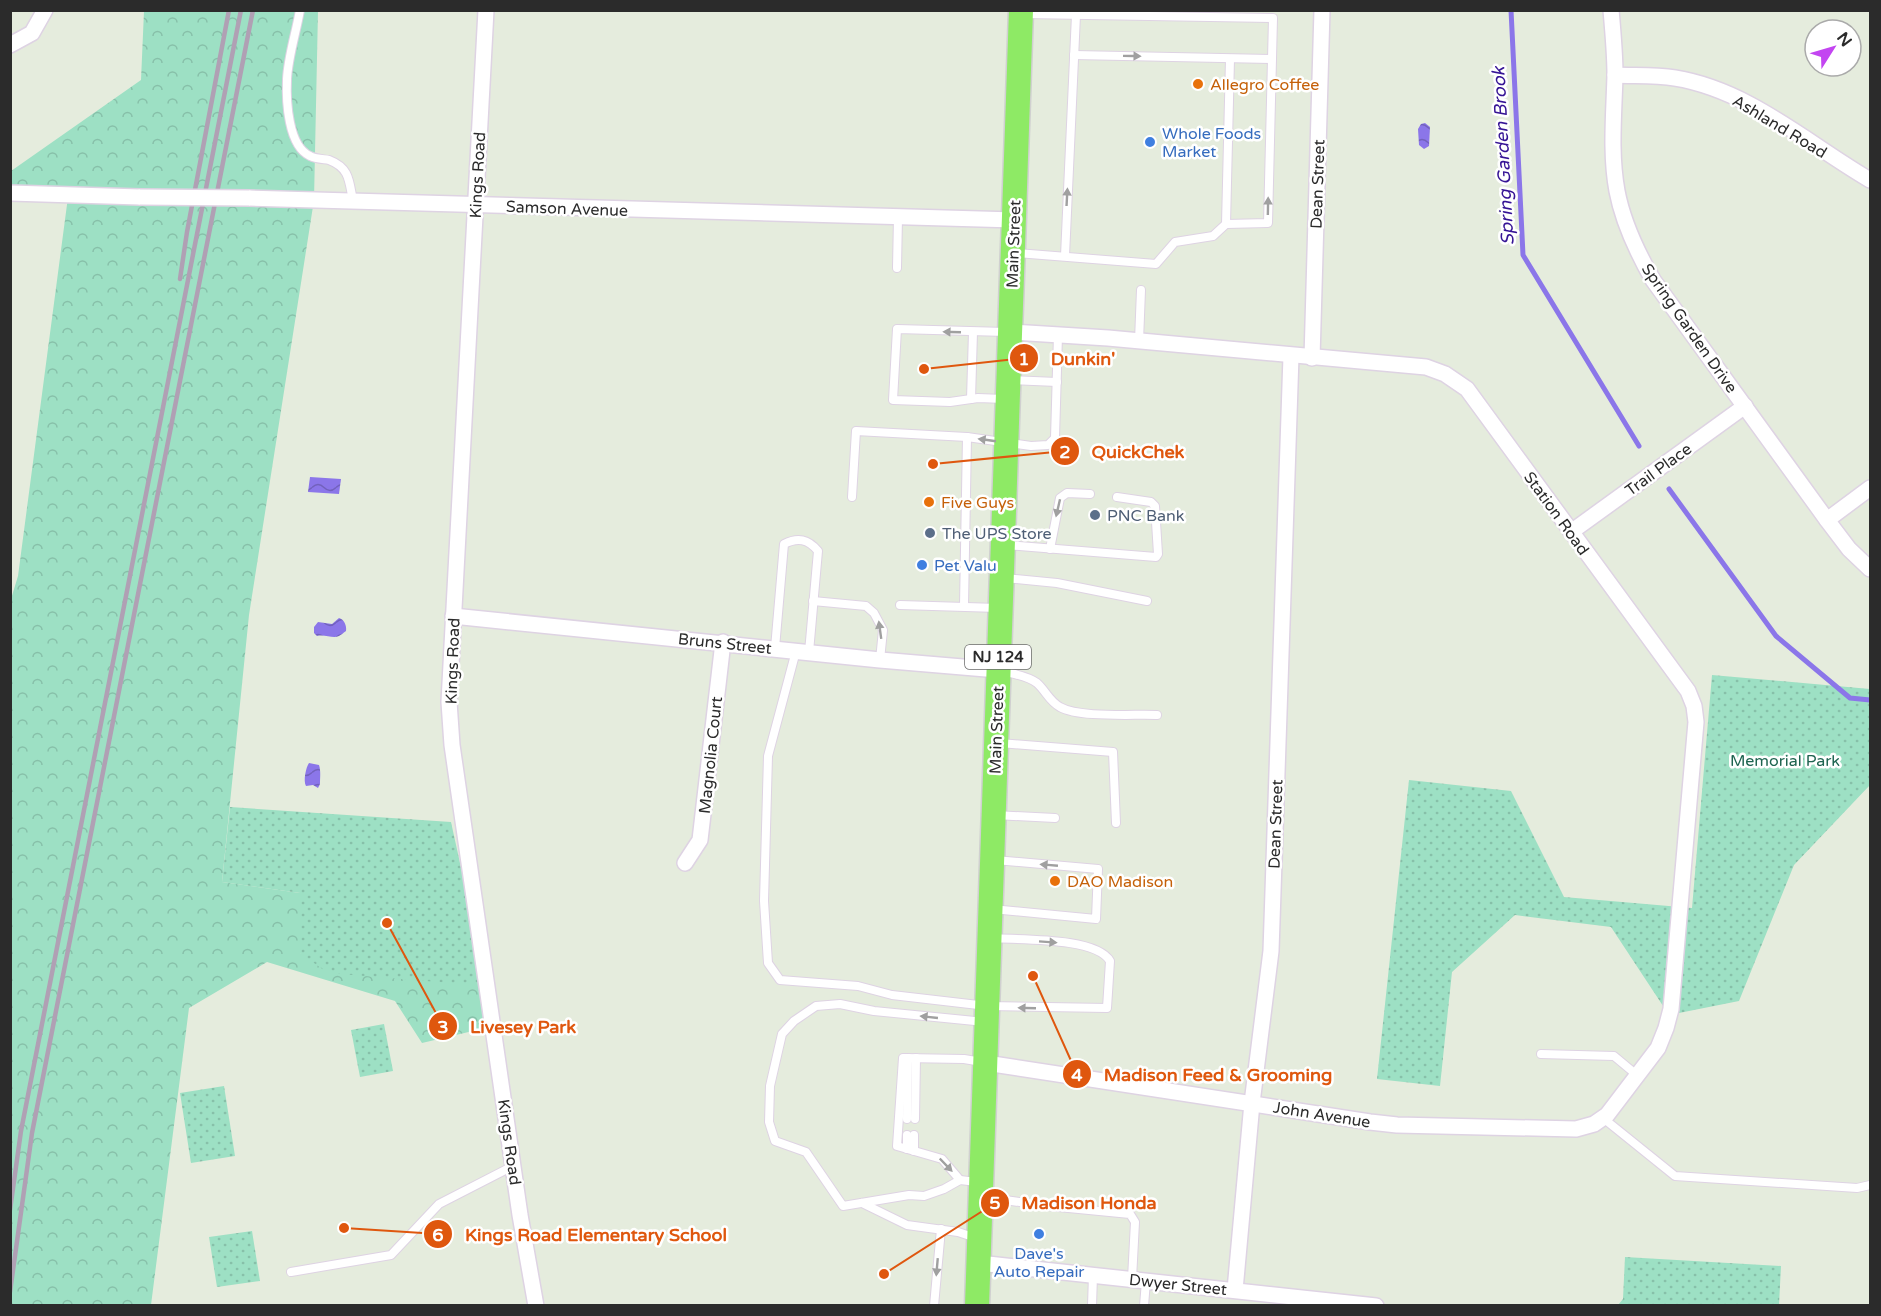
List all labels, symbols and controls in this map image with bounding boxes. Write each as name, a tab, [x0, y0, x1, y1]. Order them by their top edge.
north arrow	[1803, 18, 1863, 78]
text: N	[1832, 28, 1856, 51]
one-way arrow	[1123, 52, 1142, 61]
water label: Spring Garden Brook	[1487, 65, 1519, 246]
place label: Allegro Coffee	[1210, 75, 1319, 95]
marker: Allegro Coffee	[1191, 77, 1205, 91]
street label: Ashland Road	[1729, 91, 1830, 163]
place label: Whole Foods Market	[1162, 124, 1261, 162]
street label: Kings Road	[466, 131, 490, 219]
marker: Whole Foods Market	[1143, 135, 1157, 149]
street label: Dean Street	[1306, 139, 1330, 229]
one-way arrow	[1063, 188, 1072, 207]
street label: Samson Avenue	[506, 197, 628, 221]
one-way arrow	[1263, 197, 1273, 216]
street label: Main Street	[1002, 200, 1026, 288]
street label: Spring Garden Drive	[1637, 260, 1741, 397]
one-way arrow	[943, 327, 962, 336]
callout: Dunkin'	[1009, 340, 1127, 376]
text: 1	[1018, 348, 1030, 370]
text: Dunkin'	[1051, 348, 1115, 370]
callout: QuickChek	[1050, 433, 1197, 469]
one-way arrow	[977, 435, 996, 444]
street label: Trail Place	[1621, 439, 1696, 501]
text: 2	[1059, 441, 1071, 463]
text: QuickChek	[1092, 441, 1185, 463]
street label: Station Road	[1519, 468, 1593, 559]
place label: Five Guys	[941, 493, 1014, 513]
marker: Five Guys	[922, 495, 936, 509]
one-way arrow	[1053, 499, 1062, 518]
place label: PNC Bank	[1107, 506, 1185, 526]
marker: PNC Bank	[1088, 508, 1102, 522]
place label: The UPS Store	[942, 524, 1052, 544]
marker: The UPS Store	[923, 526, 937, 540]
place label: Pet Valu	[934, 556, 997, 576]
marker: Pet Valu	[915, 558, 929, 572]
street label: Kings Road	[441, 617, 465, 705]
one-way arrow	[876, 620, 885, 639]
street label: Bruns Street	[677, 629, 773, 659]
road number: NJ 124	[965, 645, 1031, 669]
street label: Main Street	[985, 686, 1009, 774]
street label: Magnolia Court	[695, 696, 727, 815]
park label: Memorial Park	[1730, 751, 1840, 771]
street label: Dean Street	[1264, 779, 1288, 869]
one-way arrow	[1039, 860, 1058, 870]
place label: DAO Madison	[1067, 872, 1173, 892]
marker: DAO Madison	[1048, 874, 1062, 888]
one-way arrow	[1038, 937, 1057, 947]
one-way arrow	[1017, 1003, 1036, 1012]
callout: Livesey Park	[428, 1008, 588, 1044]
one-way arrow	[919, 1012, 938, 1022]
text: 3	[437, 1016, 449, 1038]
text: Livesey Park	[470, 1016, 576, 1038]
callout: Madison Feed & Grooming	[1062, 1056, 1344, 1092]
text: 4	[1071, 1064, 1083, 1086]
text: Madison Feed & Grooming	[1104, 1064, 1332, 1086]
street label: John Avenue	[1272, 1097, 1372, 1133]
street label: Kings Road	[493, 1098, 525, 1186]
one-way arrow	[939, 1158, 953, 1173]
callout: Madison Honda	[980, 1185, 1169, 1221]
text: 5	[989, 1192, 1001, 1214]
text: Madison Honda	[1021, 1192, 1157, 1214]
callout: Kings Road Elementary School	[423, 1216, 739, 1252]
text: 6	[432, 1224, 444, 1246]
text: Kings Road Elementary School	[465, 1224, 727, 1246]
marker: Dave's Auto Repair	[1032, 1227, 1046, 1241]
place label: Dave's Auto Repair	[994, 1244, 1085, 1282]
one-way arrow	[932, 1258, 942, 1277]
street label: Dwyer Street	[1128, 1270, 1228, 1300]

